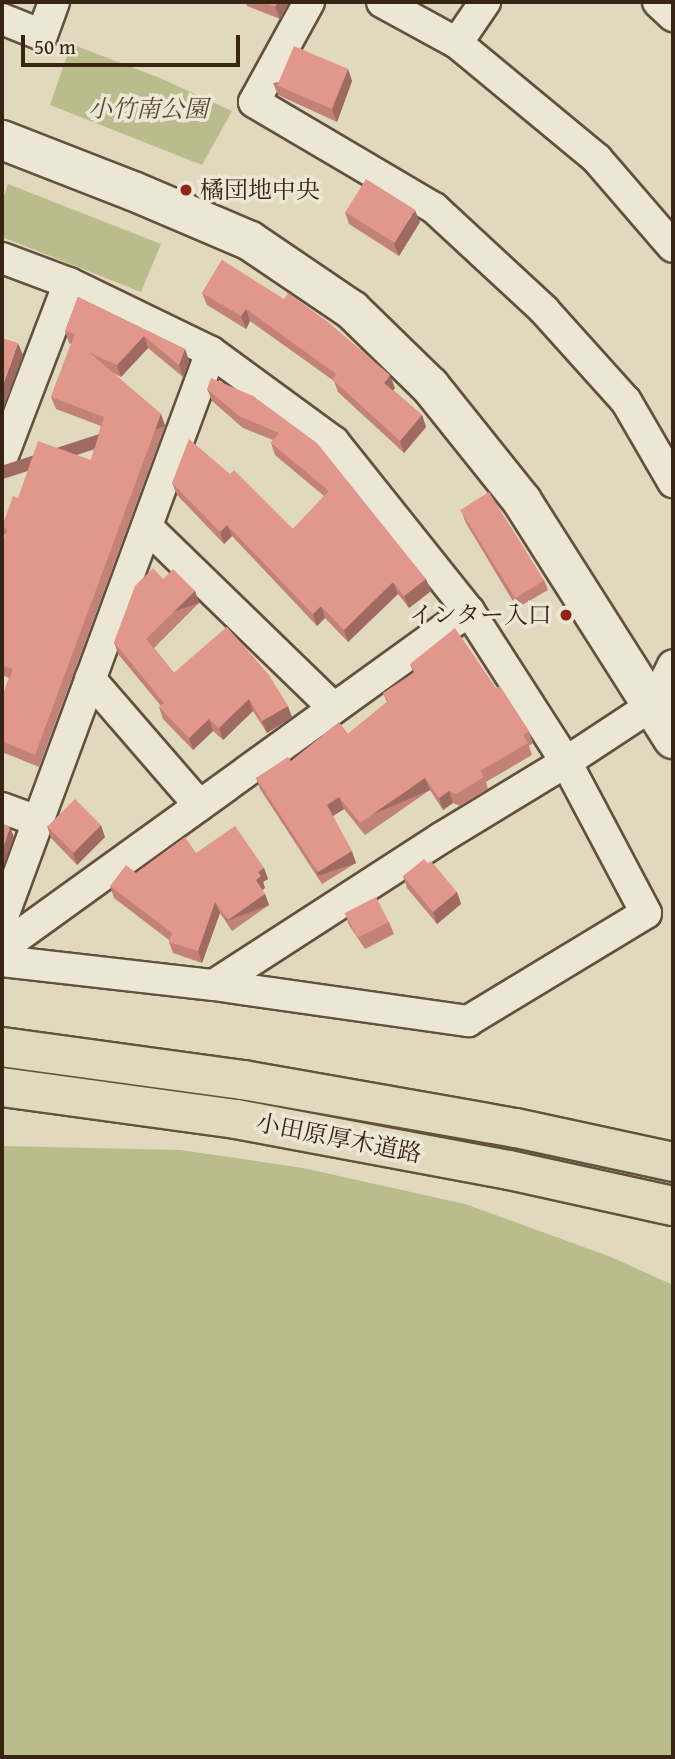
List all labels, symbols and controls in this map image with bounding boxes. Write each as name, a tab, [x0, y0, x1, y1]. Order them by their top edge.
scale bar	[24, 21, 243, 65]
text: 50 m	[34, 31, 76, 62]
park label: 小竹南公園	[88, 95, 208, 123]
place label: 橘団地中央	[200, 176, 320, 204]
marker: 橘団地中央	[178, 182, 194, 198]
place label: インター入口	[408, 601, 552, 629]
marker: インター入口	[558, 607, 574, 623]
street label: 小田原厚木道路	[254, 1108, 424, 1168]

